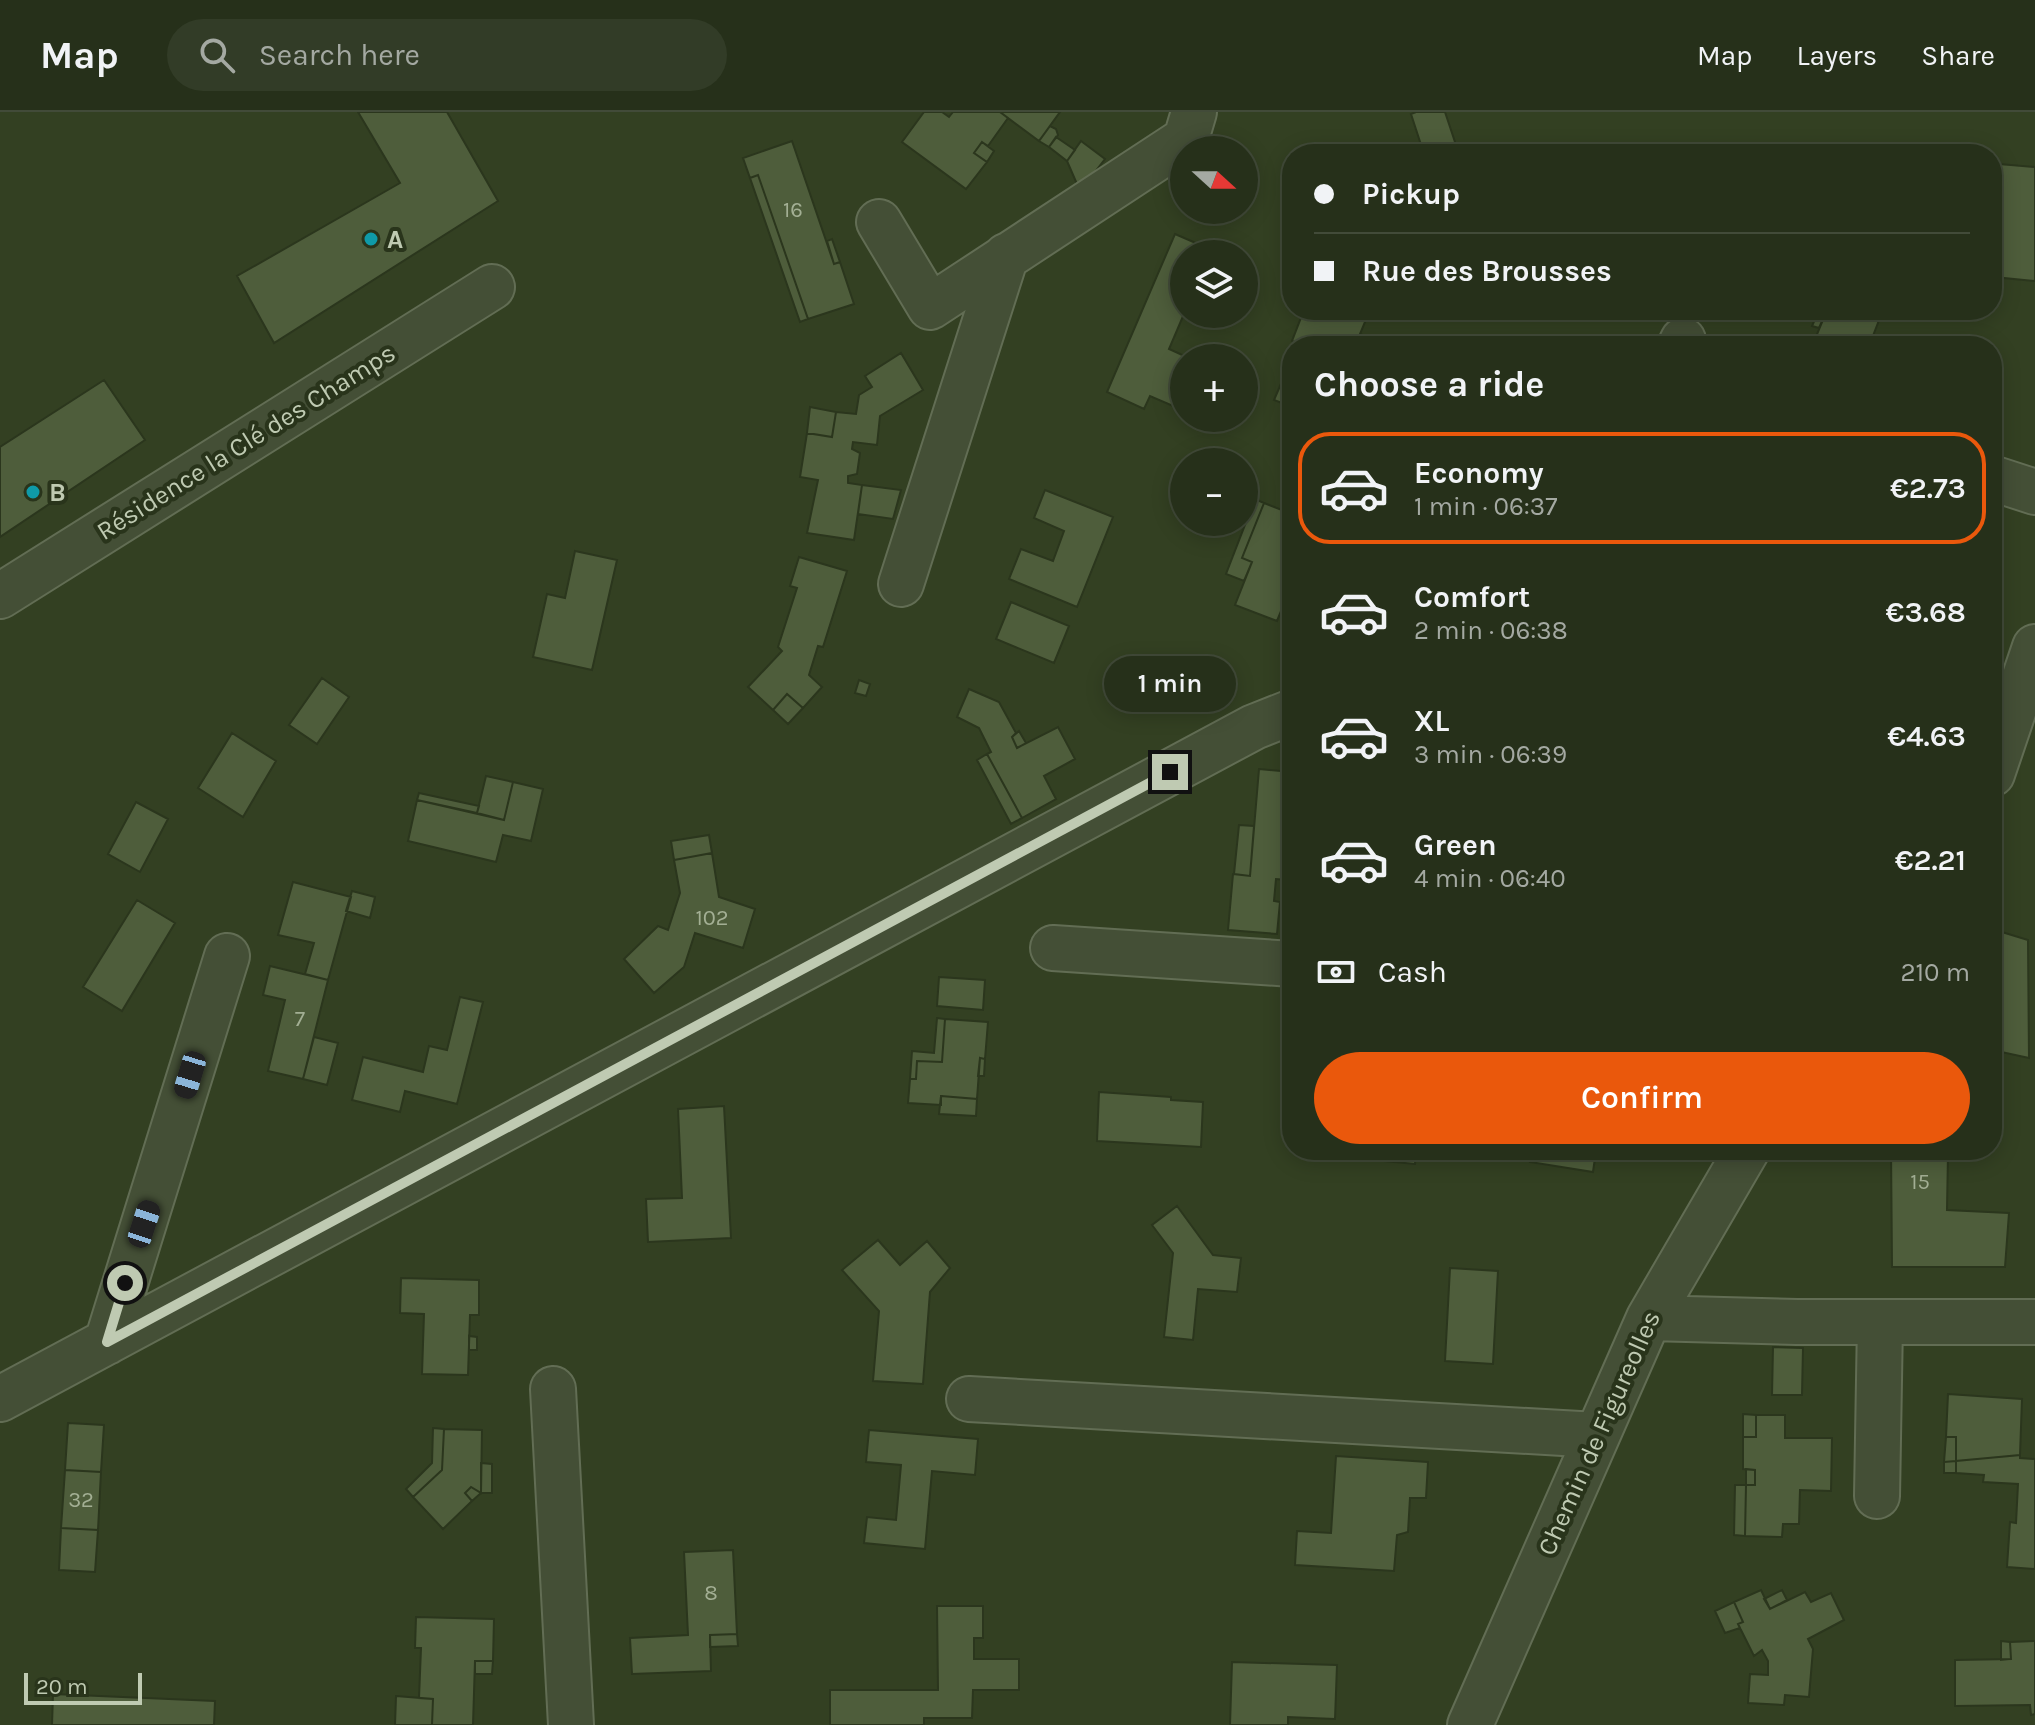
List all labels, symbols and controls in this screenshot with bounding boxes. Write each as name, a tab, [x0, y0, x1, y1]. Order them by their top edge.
search box	[167, 19, 727, 91]
text: Map	[40, 33, 119, 78]
icon: search	[195, 33, 239, 77]
text: Search here	[259, 37, 420, 73]
text: Map	[1697, 39, 1752, 72]
text: Layers	[1796, 39, 1877, 72]
text: Share	[1921, 39, 1995, 72]
north arrow	[1170, 136, 1258, 224]
map controls	[1170, 136, 1258, 536]
text: Pickup	[1362, 176, 1460, 212]
house number: 16	[783, 197, 803, 223]
place label: A	[387, 224, 403, 255]
marker: A	[362, 230, 380, 248]
button: layers	[1170, 240, 1258, 328]
text: Rue des Brousses	[1362, 253, 1612, 289]
street label: Résidence la Clé des Champs	[91, 337, 401, 547]
button: +	[1170, 344, 1258, 432]
text: Choose a ride	[1314, 363, 1544, 405]
button: −	[1170, 448, 1258, 536]
icon: car	[1318, 452, 1390, 524]
text: Economy	[1414, 455, 1544, 491]
text: €2.73	[1890, 470, 1966, 506]
place label: B	[49, 477, 66, 508]
marker: B	[24, 483, 42, 501]
text: 1 min · 06:37	[1414, 491, 1557, 522]
icon: car	[1318, 576, 1390, 648]
text: Comfort	[1414, 579, 1530, 615]
text: €3.68	[1886, 594, 1966, 630]
text: 2 min · 06:38	[1414, 615, 1568, 646]
callout: 1 min	[1104, 656, 1236, 712]
text: 1 min	[1138, 668, 1202, 699]
icon: car	[1318, 700, 1390, 772]
text: XL	[1414, 703, 1449, 739]
text: €4.63	[1887, 718, 1966, 754]
text: 3 min · 06:39	[1414, 739, 1567, 770]
route end	[1152, 754, 1188, 790]
icon: car	[1318, 824, 1390, 896]
text: Green	[1414, 827, 1497, 863]
text: €2.21	[1895, 842, 1966, 878]
text: 4 min · 06:40	[1414, 863, 1566, 894]
house number: 102	[695, 905, 729, 931]
icon: cash	[1314, 950, 1358, 994]
text: Cash	[1378, 954, 1447, 990]
text: 210 m	[1900, 957, 1970, 988]
house number: 7	[295, 1006, 305, 1032]
car	[172, 1049, 208, 1101]
button: Confirm	[1314, 1052, 1970, 1144]
house number: 15	[1910, 1169, 1930, 1195]
car	[125, 1197, 163, 1251]
route start	[107, 1265, 143, 1301]
street label: Chemin de Figureolles	[1531, 1306, 1667, 1560]
house number: 32	[68, 1487, 94, 1513]
house number: 8	[704, 1580, 718, 1606]
scale bar	[24, 1669, 142, 1705]
text: 20 m	[36, 1674, 88, 1700]

